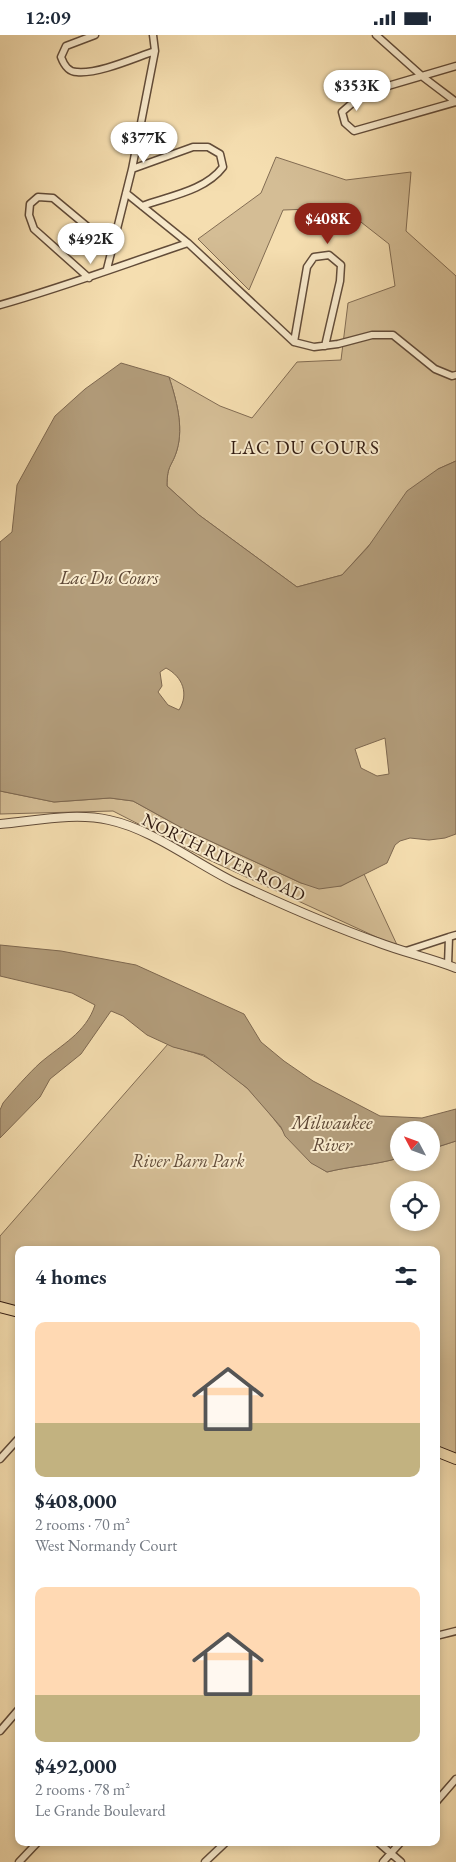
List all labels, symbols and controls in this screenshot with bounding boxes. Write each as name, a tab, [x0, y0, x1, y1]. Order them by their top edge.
text: 12:09	[25, 5, 71, 30]
pin: $353K	[322, 69, 392, 112]
text: $353K	[335, 75, 379, 96]
pin: $377K	[109, 121, 179, 164]
text: $377K	[122, 127, 166, 148]
pin: $408K	[293, 203, 363, 245]
text: $408K	[306, 208, 350, 229]
pin: $492K	[56, 223, 126, 265]
text: $492K	[69, 228, 113, 249]
district label: LAC DU COURS	[230, 435, 380, 460]
water label: Lac Du Cours	[59, 565, 159, 590]
street label: NORTH RIVER ROAD	[139, 807, 309, 907]
water label: Milwaukee River	[290, 1110, 373, 1157]
north arrow	[390, 1121, 440, 1171]
map controls	[390, 1121, 440, 1231]
park label: River Barn Park	[131, 1149, 245, 1172]
button: locate	[390, 1181, 440, 1231]
icon: filters	[392, 1262, 420, 1290]
text: 4 homes	[35, 1263, 107, 1290]
icon: home	[183, 1354, 273, 1444]
text: $408,000	[35, 1487, 117, 1514]
text: 2 rooms · 70 m²	[35, 1514, 130, 1535]
text: West Normandy Court	[35, 1535, 177, 1556]
icon: home	[183, 1619, 273, 1709]
text: $492,000	[35, 1752, 117, 1779]
text: 2 rooms · 78 m²	[35, 1779, 130, 1800]
text: Le Grande Boulevard	[35, 1800, 166, 1821]

